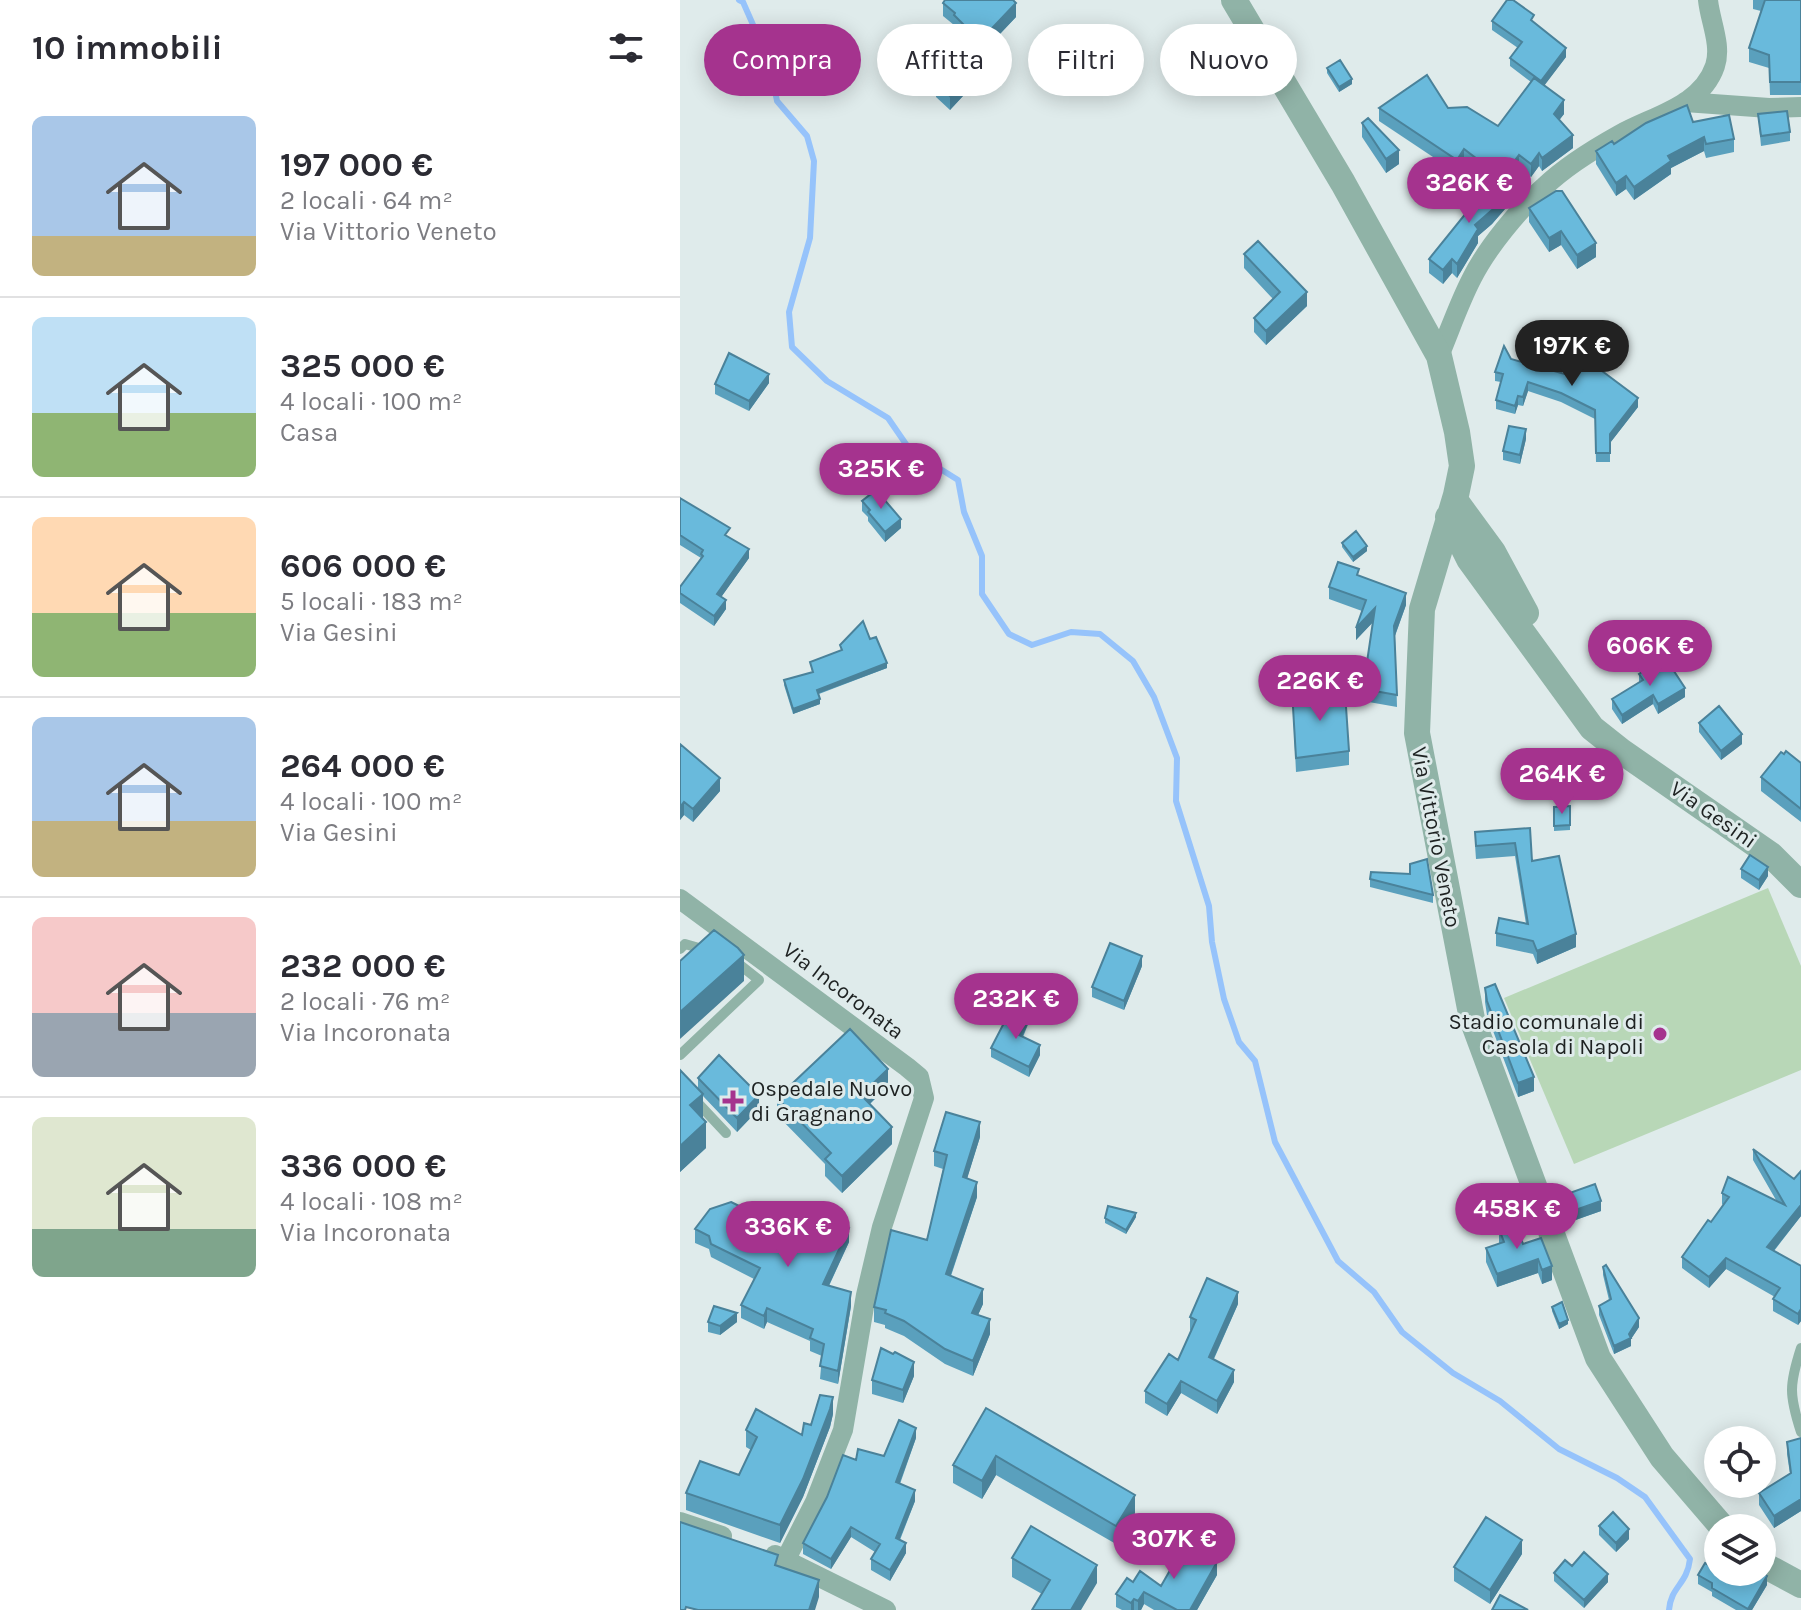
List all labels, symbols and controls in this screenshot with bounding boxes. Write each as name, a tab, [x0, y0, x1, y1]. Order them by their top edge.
chip: Compra	[704, 24, 861, 96]
chip: Affitta	[877, 24, 1012, 96]
chip: Filtri	[1028, 24, 1144, 96]
chip: Nuovo	[1160, 24, 1297, 96]
icon: filters	[604, 26, 648, 70]
text: 10 immobili	[32, 28, 223, 68]
text: 197 000 €	[280, 145, 433, 185]
icon: home	[96, 148, 192, 244]
pin: 326K €	[1404, 157, 1534, 225]
text: 326K €	[1425, 167, 1513, 198]
text: 2 locali · 64 m²	[280, 185, 453, 216]
text: Via Vittorio Veneto	[280, 216, 497, 247]
pin: 197K €	[1507, 320, 1637, 388]
text: 197K €	[1533, 330, 1611, 361]
text: 325 000 €	[280, 346, 445, 386]
icon: home	[96, 349, 192, 445]
text: 4 locali · 100 m²	[280, 386, 462, 417]
text: Casa	[280, 417, 338, 448]
pin: 325K €	[816, 443, 946, 511]
text: 325K €	[837, 453, 925, 484]
text: 606 000 €	[280, 546, 446, 586]
icon: home	[96, 549, 192, 645]
text: 5 locali · 183 m²	[280, 586, 463, 617]
text: Via Gesini	[280, 617, 398, 648]
pin: 606K €	[1585, 620, 1715, 688]
text: 606K €	[1606, 630, 1694, 661]
pin: 226K €	[1255, 655, 1385, 723]
text: 226K €	[1276, 665, 1364, 696]
street label: Via Vittorio Veneto	[1406, 745, 1466, 930]
text: 264 000 €	[280, 746, 445, 786]
pin: 264K €	[1497, 748, 1627, 816]
icon: home	[96, 749, 192, 845]
text: 264K €	[1518, 758, 1606, 789]
street label: Via Gesini	[1665, 776, 1762, 854]
text: 4 locali · 100 m²	[280, 786, 462, 817]
text: Via Gesini	[280, 817, 398, 848]
street label: Via Incoronata	[778, 937, 909, 1045]
text: 232 000 €	[280, 946, 446, 986]
icon: home	[96, 949, 192, 1045]
pin: 232K €	[951, 973, 1081, 1041]
text: 232K €	[972, 983, 1060, 1014]
text: 2 locali · 76 m²	[280, 986, 451, 1017]
place label: Stadio comunale di Casola di Napoli	[1449, 1009, 1644, 1060]
text: Via Incoronata	[280, 1017, 451, 1048]
marker: Stadio comunale di Casola di Napoli	[1651, 1025, 1669, 1043]
place label: Ospedale Nuovo di Gragnano	[751, 1076, 912, 1127]
marker: Ospedale Nuovo di Gragnano	[722, 1090, 744, 1112]
text: 336 000 €	[280, 1146, 446, 1186]
icon: home	[96, 1149, 192, 1245]
pin: 458K €	[1452, 1183, 1582, 1251]
text: 4 locali · 108 m²	[280, 1186, 463, 1217]
text: 458K €	[1473, 1193, 1561, 1224]
pin: 336K €	[723, 1201, 853, 1269]
text: 336K €	[744, 1211, 832, 1242]
text: Via Incoronata	[280, 1217, 451, 1248]
map controls	[1704, 1426, 1776, 1586]
button: locate	[1704, 1426, 1776, 1498]
pin: 307K €	[1109, 1513, 1239, 1581]
button: layers	[1704, 1514, 1776, 1586]
text: 307K €	[1131, 1523, 1217, 1554]

